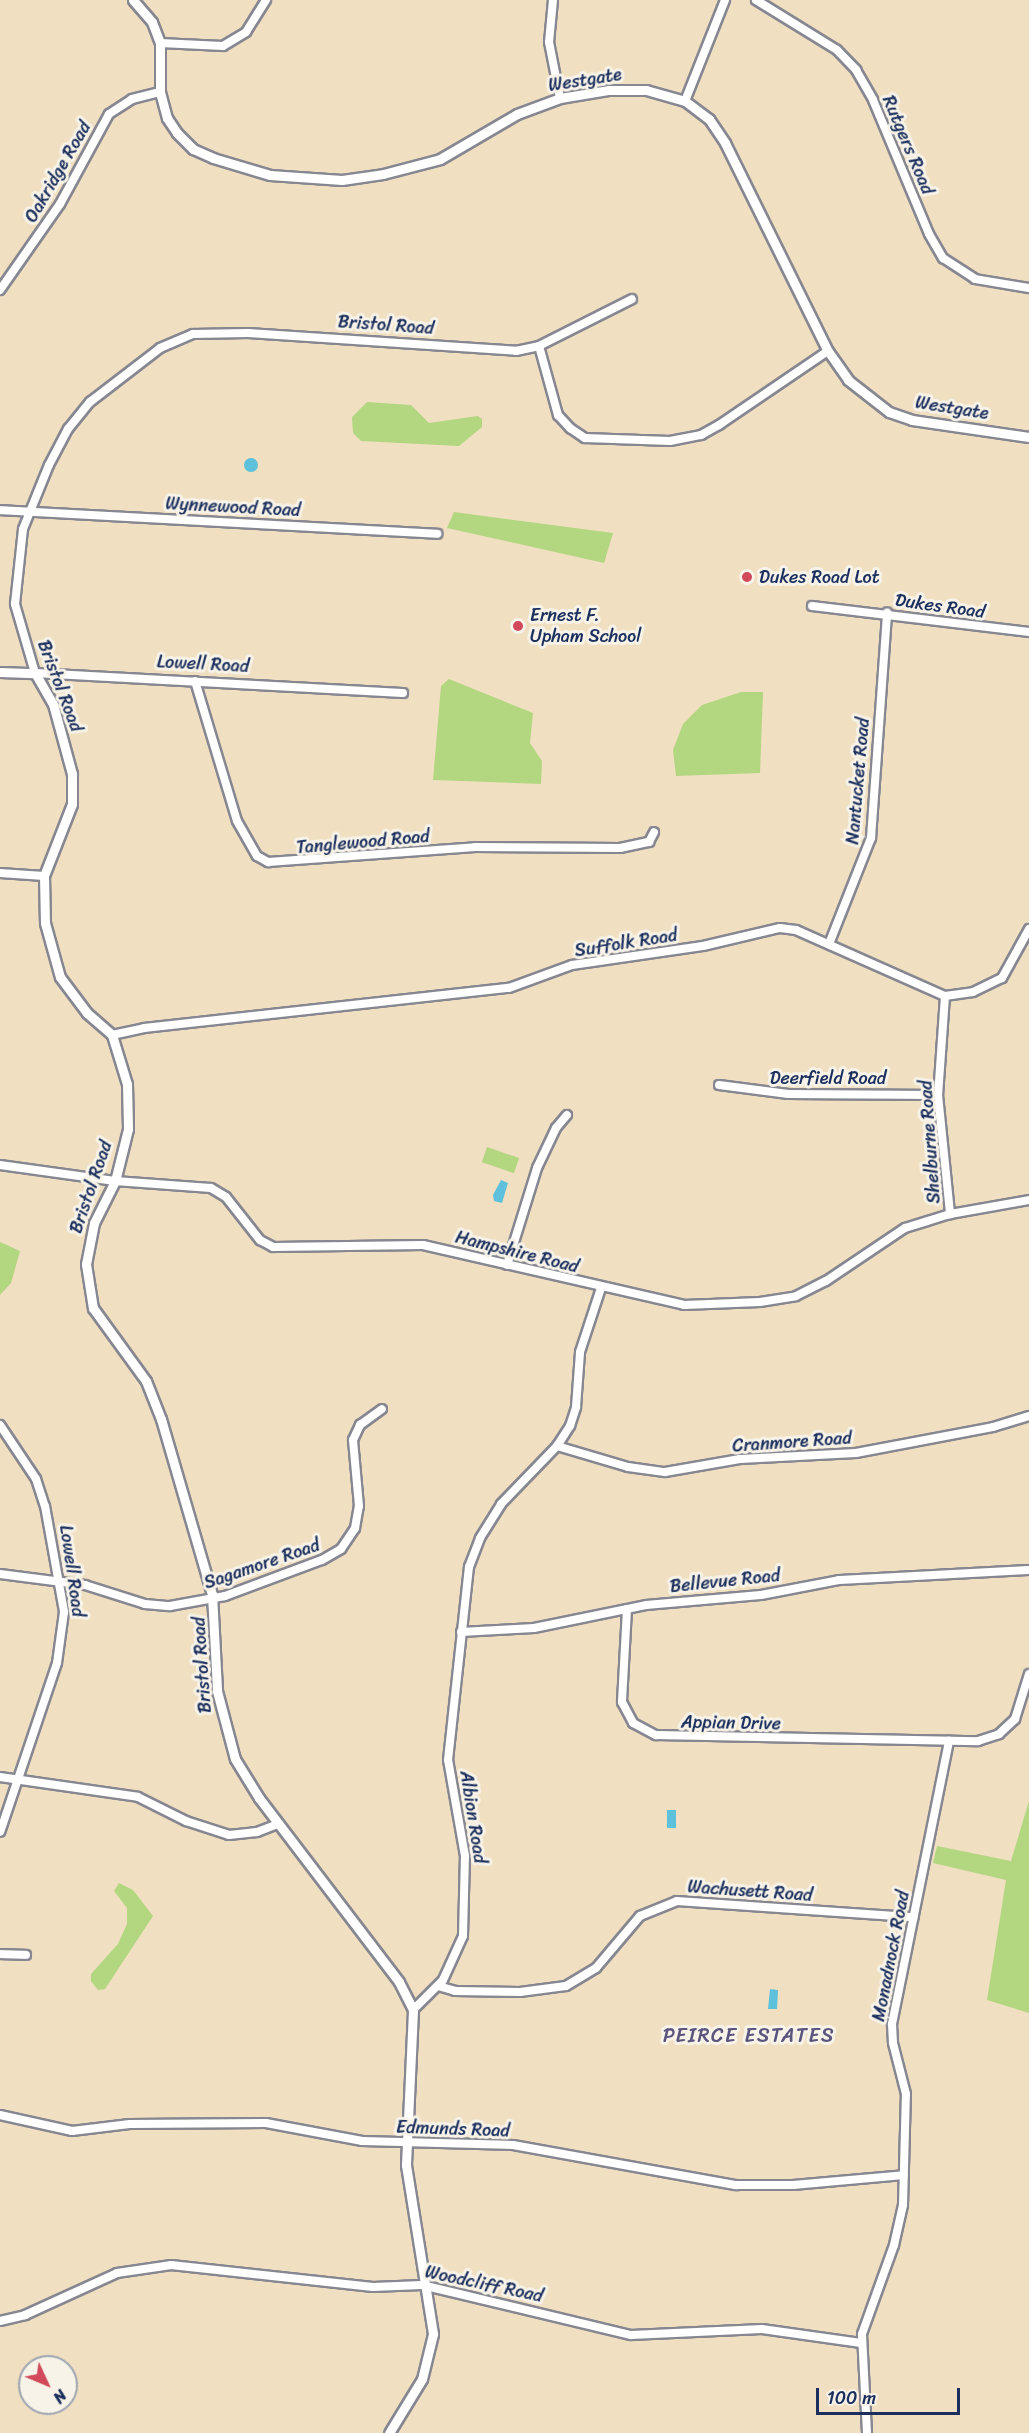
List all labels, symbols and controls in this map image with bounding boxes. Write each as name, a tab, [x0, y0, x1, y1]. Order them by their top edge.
street label: Westgate	[547, 64, 623, 96]
street label: Rutgers Road	[877, 92, 939, 198]
street label: Oakridge Road	[20, 118, 96, 226]
street label: Bristol Road	[337, 311, 435, 339]
street label: Westgate	[914, 392, 990, 424]
street label: Wynnewood Road	[165, 493, 301, 521]
place label: Dukes Road Lot	[759, 566, 880, 588]
marker: Dukes Road Lot	[740, 570, 754, 584]
street label: Dukes Road	[894, 589, 986, 623]
place label: Ernest F. Upham School	[530, 605, 642, 648]
marker: Ernest F. Upham School	[511, 619, 525, 633]
street label: Bristol Road	[33, 637, 87, 735]
street label: Lowell Road	[156, 651, 250, 677]
street label: Nantucket Road	[842, 717, 874, 845]
street label: Tanglewood Road	[295, 825, 431, 859]
street label: Suffolk Road	[573, 924, 679, 962]
street label: Deerfield Road	[770, 1067, 886, 1089]
street label: Shelburne Road	[915, 1080, 945, 1204]
street label: Bristol Road	[65, 1138, 117, 1236]
street label: Hampshire Road	[453, 1226, 581, 1278]
street label: Cranmore Road	[732, 1427, 852, 1457]
street label: Lowell Road	[55, 1524, 89, 1618]
street label: Sagamore Road	[201, 1534, 323, 1594]
street label: Bellevue Road	[669, 1564, 781, 1598]
street label: Bristol Road	[188, 1616, 216, 1714]
street label: Appian Drive	[681, 1711, 781, 1735]
street label: Albion Road	[455, 1769, 491, 1865]
street label: Wachusett Road	[687, 1876, 813, 1906]
street label: Monadnock Road	[868, 1889, 914, 2023]
district label: PEIRCE ESTATES	[665, 2023, 833, 2047]
street label: Edmunds Road	[396, 2116, 510, 2142]
street label: Woodcliff Road	[423, 2261, 545, 2307]
north arrow	[18, 2355, 78, 2415]
scale bar	[819, 2376, 963, 2414]
text: N	[46, 2382, 74, 2411]
text: 100 m	[827, 2382, 876, 2414]

